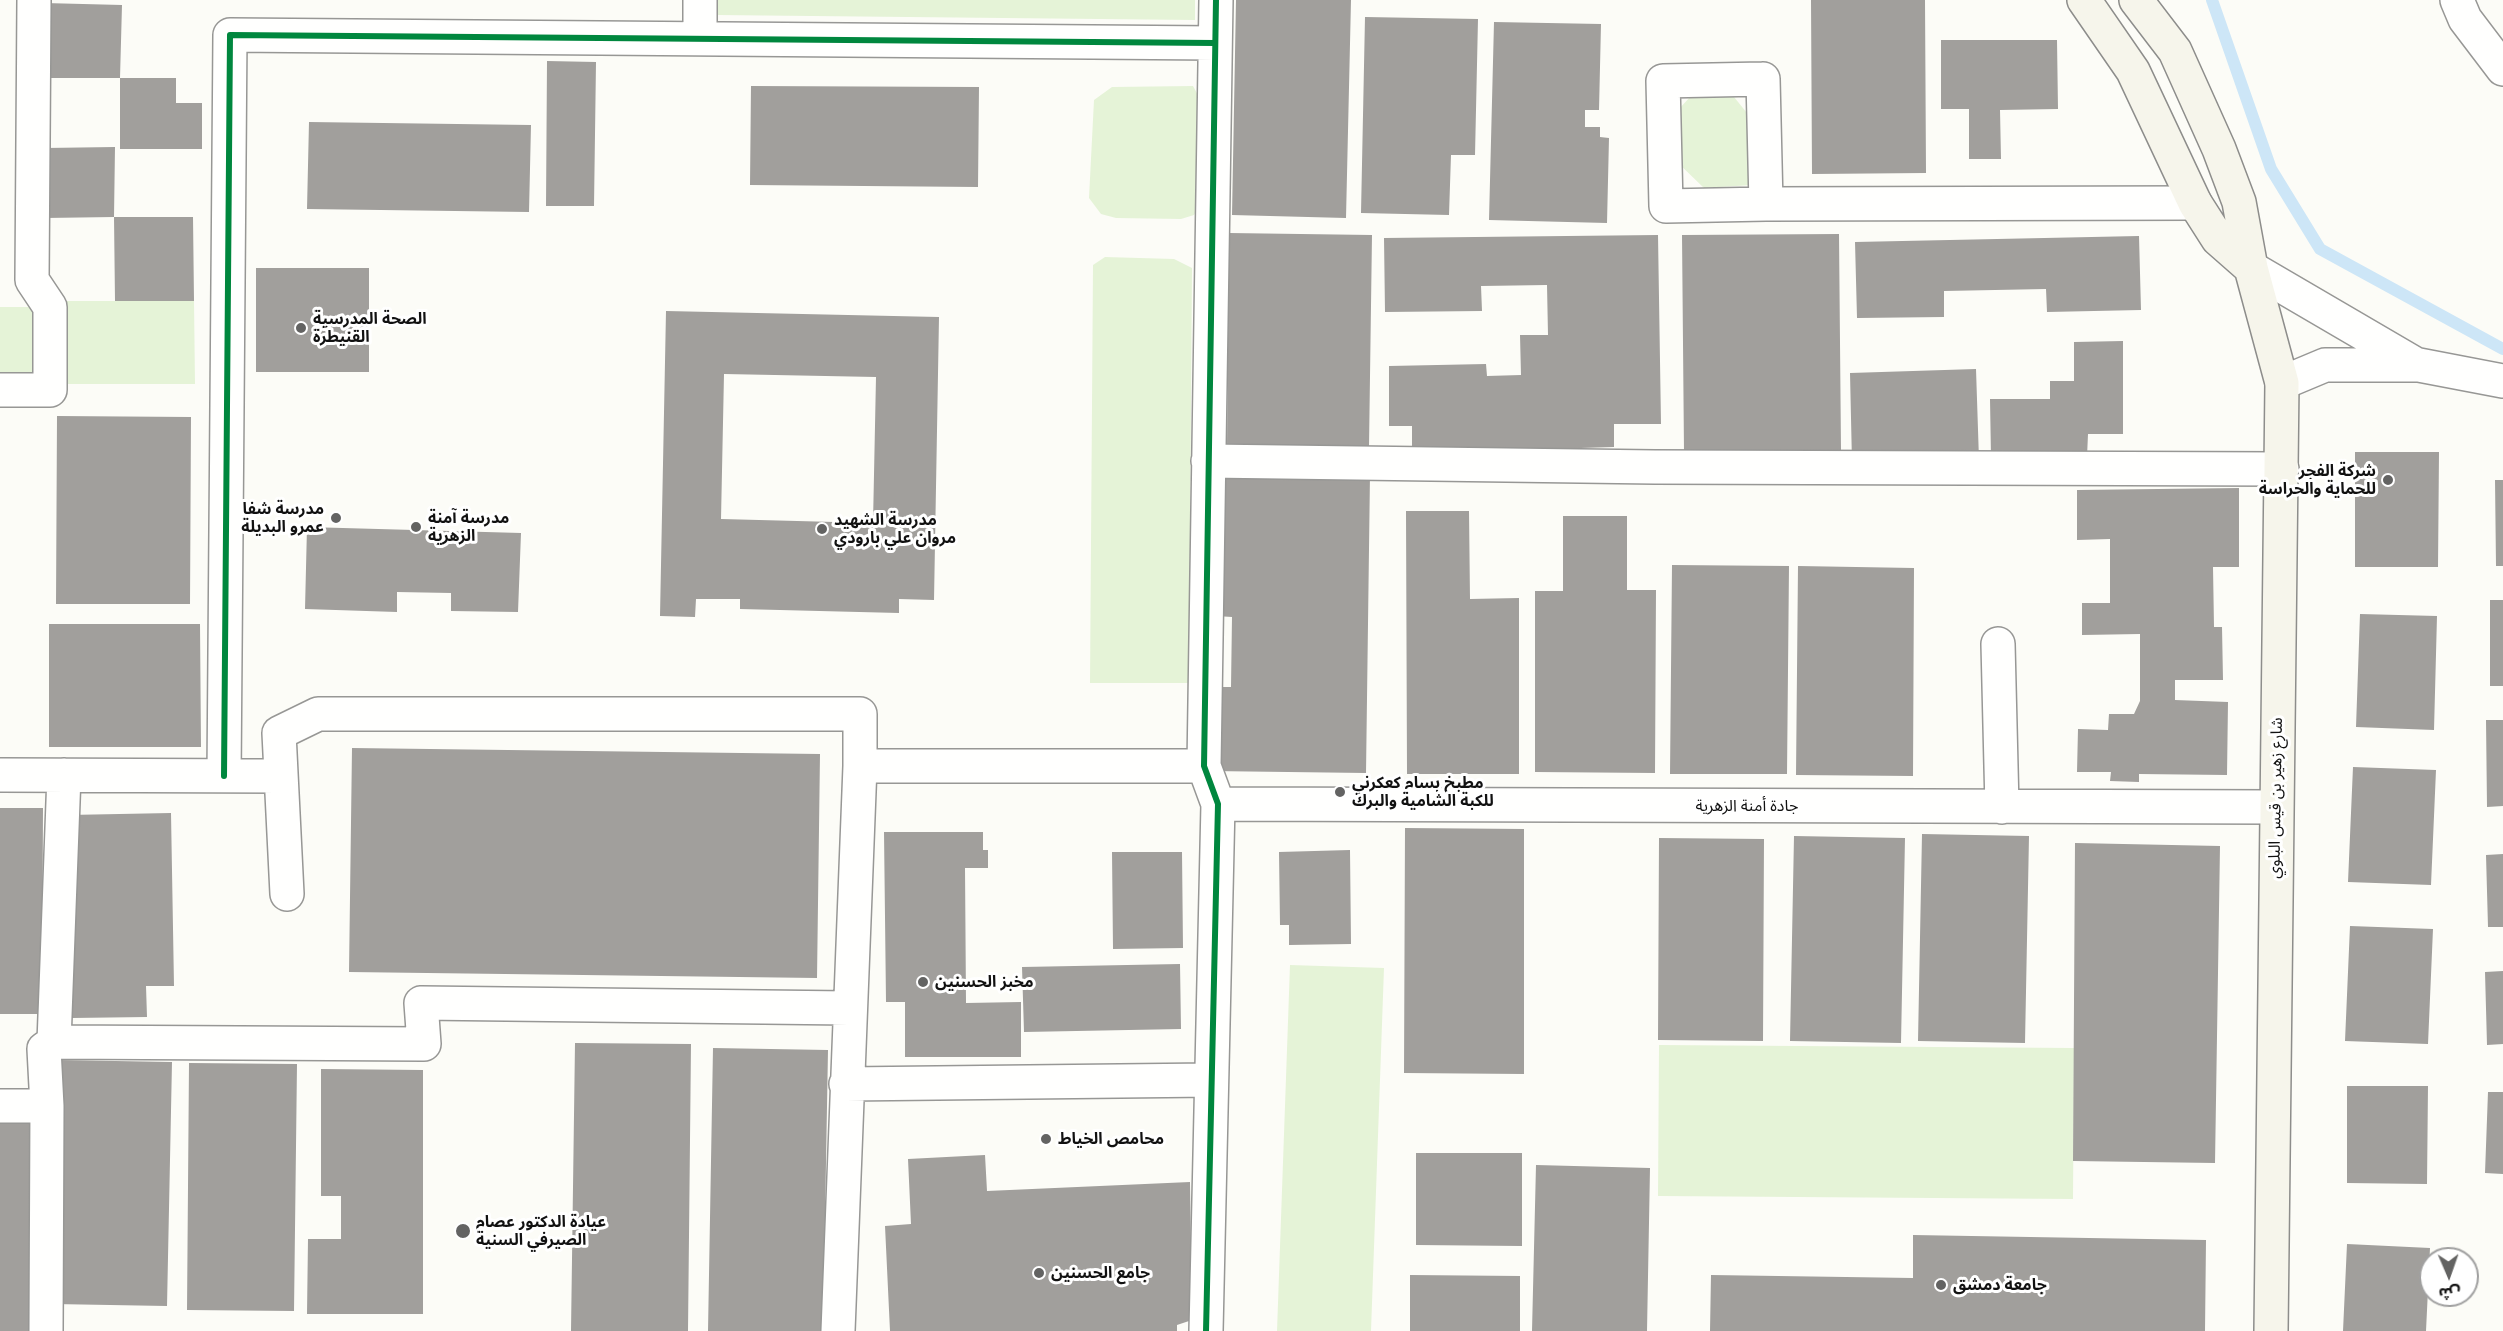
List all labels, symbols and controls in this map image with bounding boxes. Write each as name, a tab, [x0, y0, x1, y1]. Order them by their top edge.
place label: الصحة المدرسية القنيطرة	[313, 309, 427, 347]
marker: الصحة المدرسية القنيطرة	[294, 321, 308, 335]
place label: شركة الفجر للحماية والحراسة	[2259, 461, 2376, 499]
marker: شركة الفجر للحماية والحراسة	[2381, 473, 2395, 487]
place label: مدرسة شفا عمرو البديلة	[241, 499, 324, 537]
place label: مدرسة آمنة الزهرية	[428, 508, 509, 546]
place label: مدرسة الشهيد مروان علي بارودي	[834, 510, 956, 548]
marker: مدرسة شفا عمرو البديلة	[329, 511, 343, 525]
marker: مدرسة آمنة الزهرية	[409, 520, 423, 534]
marker: مدرسة الشهيد مروان علي بارودي	[815, 522, 829, 536]
street label: شارع زهير بن قيس البلوي	[2265, 717, 2287, 879]
place label: مطبخ بسام كعكرني للكبة الشامية والبرك	[1352, 773, 1494, 811]
marker: مطبخ بسام كعكرني للكبة الشامية والبرك	[1333, 785, 1347, 799]
street label: جادة أمنة الزهرية	[1696, 796, 1798, 816]
place label: مخبز الحسنين	[935, 972, 1034, 992]
marker: مخبز الحسنين	[916, 975, 930, 989]
place label: محامص الخياط	[1058, 1129, 1164, 1149]
marker: محامص الخياط	[1039, 1132, 1053, 1146]
place label: عيادة الدكتور عصام الصيرفي السنية	[476, 1212, 606, 1250]
marker: عيادة الدكتور عصام الصيرفي السنية	[454, 1222, 472, 1240]
north arrow	[2419, 1247, 2479, 1307]
place label: جامع الحسنين	[1051, 1263, 1150, 1283]
marker: جامع الحسنين	[1032, 1266, 1046, 1280]
place label: جامعة دمشق	[1953, 1275, 2047, 1295]
marker: جامعة دمشق	[1934, 1278, 1948, 1292]
text: ش	[2438, 1284, 2461, 1303]

